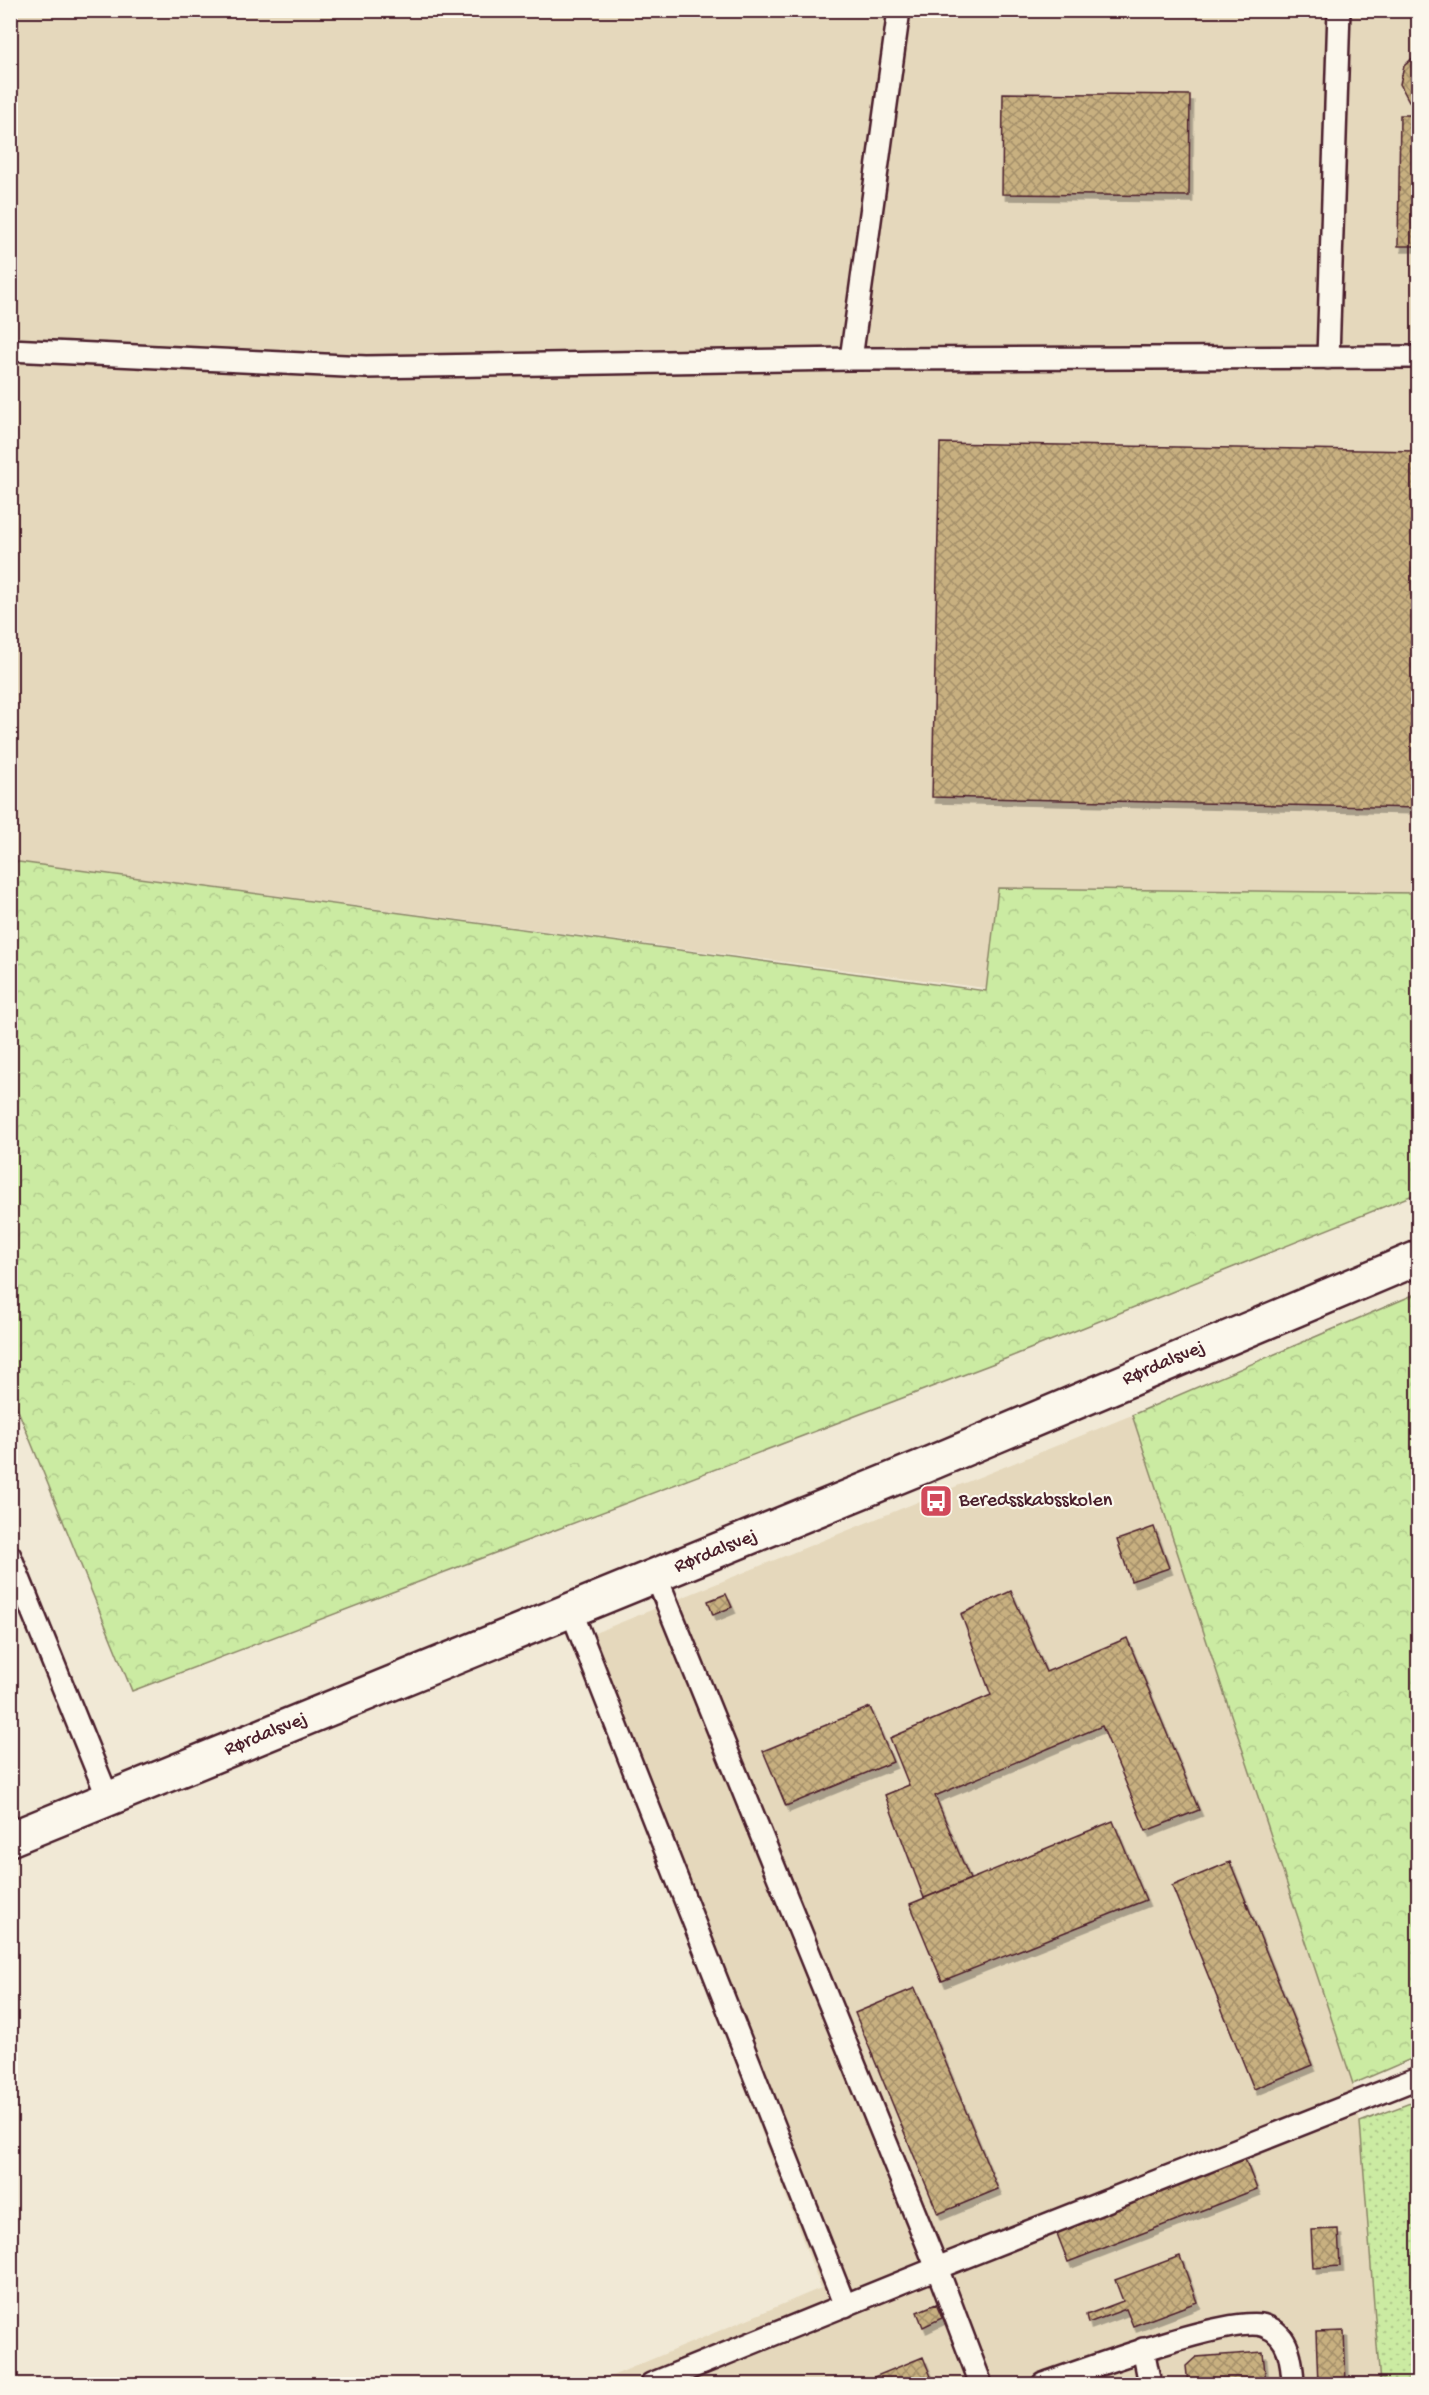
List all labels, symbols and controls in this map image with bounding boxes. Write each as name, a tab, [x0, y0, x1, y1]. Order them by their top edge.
street label: Rørdalsvej	[1119, 1336, 1209, 1392]
bus stop icon: Beredsskabsskolen	[918, 1483, 954, 1519]
place label: Beredsskabsskolen	[958, 1490, 1113, 1513]
street label: Rørdalsvej	[671, 1525, 761, 1579]
street label: Rørdalsvej	[221, 1708, 311, 1762]

